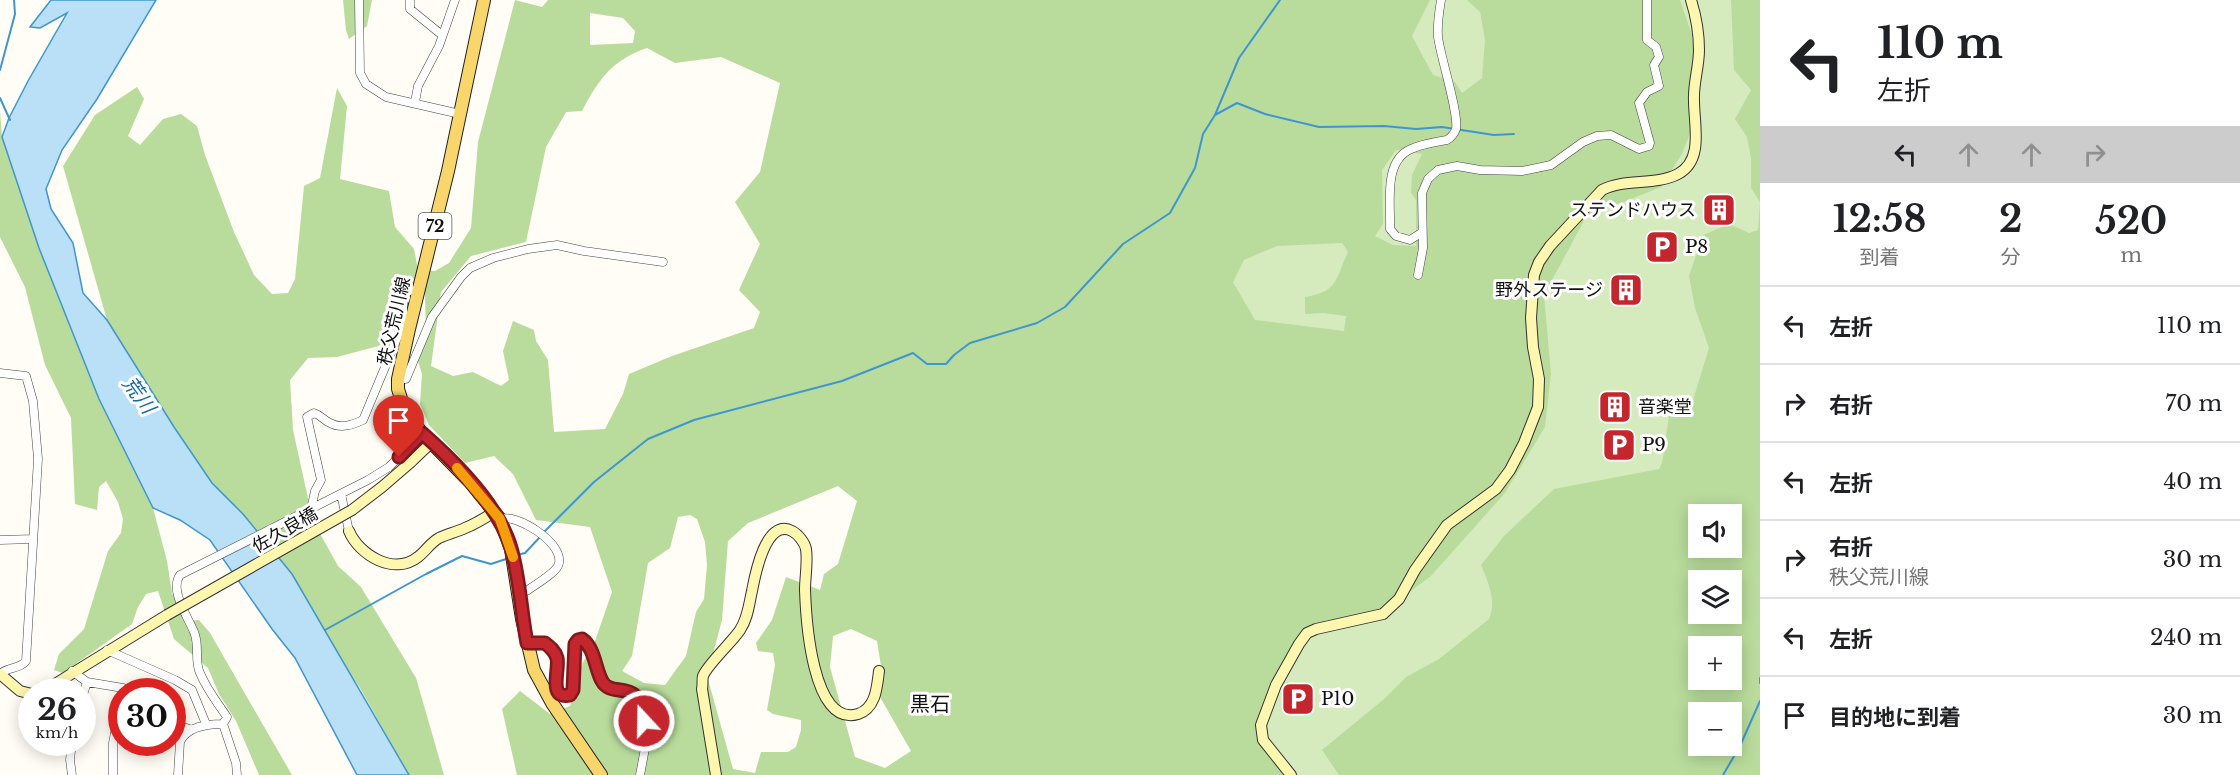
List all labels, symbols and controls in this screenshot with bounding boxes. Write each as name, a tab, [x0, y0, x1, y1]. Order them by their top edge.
text: 110 m	[1877, 17, 2003, 69]
icon: left	[1778, 24, 1856, 102]
text: 左折	[1877, 74, 1931, 107]
icon: left	[1889, 138, 1922, 171]
icon: ahead	[1952, 138, 1985, 171]
icon: ahead	[2015, 138, 2048, 171]
icon: right	[2078, 138, 2111, 171]
building icon: ステンドハウス	[1701, 192, 1737, 228]
text: 12:58	[1833, 197, 1926, 242]
text: 2	[1999, 197, 2023, 242]
place label: ステンドハウス	[1570, 199, 1696, 221]
text: 520	[2095, 199, 2167, 244]
road number: 72	[418, 213, 452, 239]
parking icon: P8	[1644, 229, 1680, 265]
place label: P8	[1685, 236, 1708, 258]
text: m	[2121, 243, 2142, 267]
text: 到着	[1860, 245, 1900, 269]
text: 分	[2001, 245, 2021, 269]
building icon: 野外ステージ	[1608, 272, 1644, 308]
street label: 秩父荒川線	[373, 275, 415, 367]
place label: 野外ステージ	[1495, 279, 1603, 301]
icon: left	[1778, 309, 1811, 342]
text: 110 m	[2157, 312, 2222, 339]
text: 左折	[1829, 314, 1873, 341]
water label: 荒川	[118, 372, 162, 420]
icon: right	[1778, 387, 1811, 420]
building icon: 音楽堂	[1597, 389, 1633, 425]
text: 70 m	[2165, 390, 2222, 417]
text: 右折	[1829, 392, 1873, 419]
pin	[373, 395, 424, 457]
place label: 音楽堂	[1638, 396, 1692, 418]
icon: arrive	[382, 404, 415, 437]
parking icon: P9	[1601, 427, 1637, 463]
place label: P9	[1642, 434, 1666, 456]
icon: left	[1778, 465, 1811, 498]
text: 40 m	[2164, 468, 2222, 495]
text: 左折	[1829, 470, 1873, 497]
street label: 佐久良橋	[248, 502, 322, 558]
map controls	[1688, 504, 1742, 756]
button: sound	[1688, 504, 1742, 558]
text: 右折	[1829, 534, 1873, 561]
icon: right	[1778, 543, 1811, 576]
text: 30 m	[2163, 546, 2222, 573]
text: 秩父荒川線	[1829, 565, 1929, 589]
button: layers	[1688, 570, 1742, 624]
icon: left	[1778, 621, 1811, 654]
text: 240 m	[2150, 624, 2222, 651]
text: 左折	[1829, 626, 1873, 653]
button: +	[1688, 636, 1742, 690]
speed limit sign: 30	[108, 678, 186, 756]
parking icon: P10	[1280, 681, 1316, 717]
place label: P10	[1321, 688, 1354, 710]
position arrow	[612, 689, 676, 753]
text: 26	[37, 691, 77, 728]
district label: 黒石	[910, 692, 950, 716]
icon: arrive	[1778, 699, 1811, 732]
button: −	[1688, 702, 1742, 756]
text: 30 m	[2163, 702, 2222, 729]
text: 目的地に到着	[1829, 704, 1961, 731]
text: km/h	[36, 723, 78, 742]

